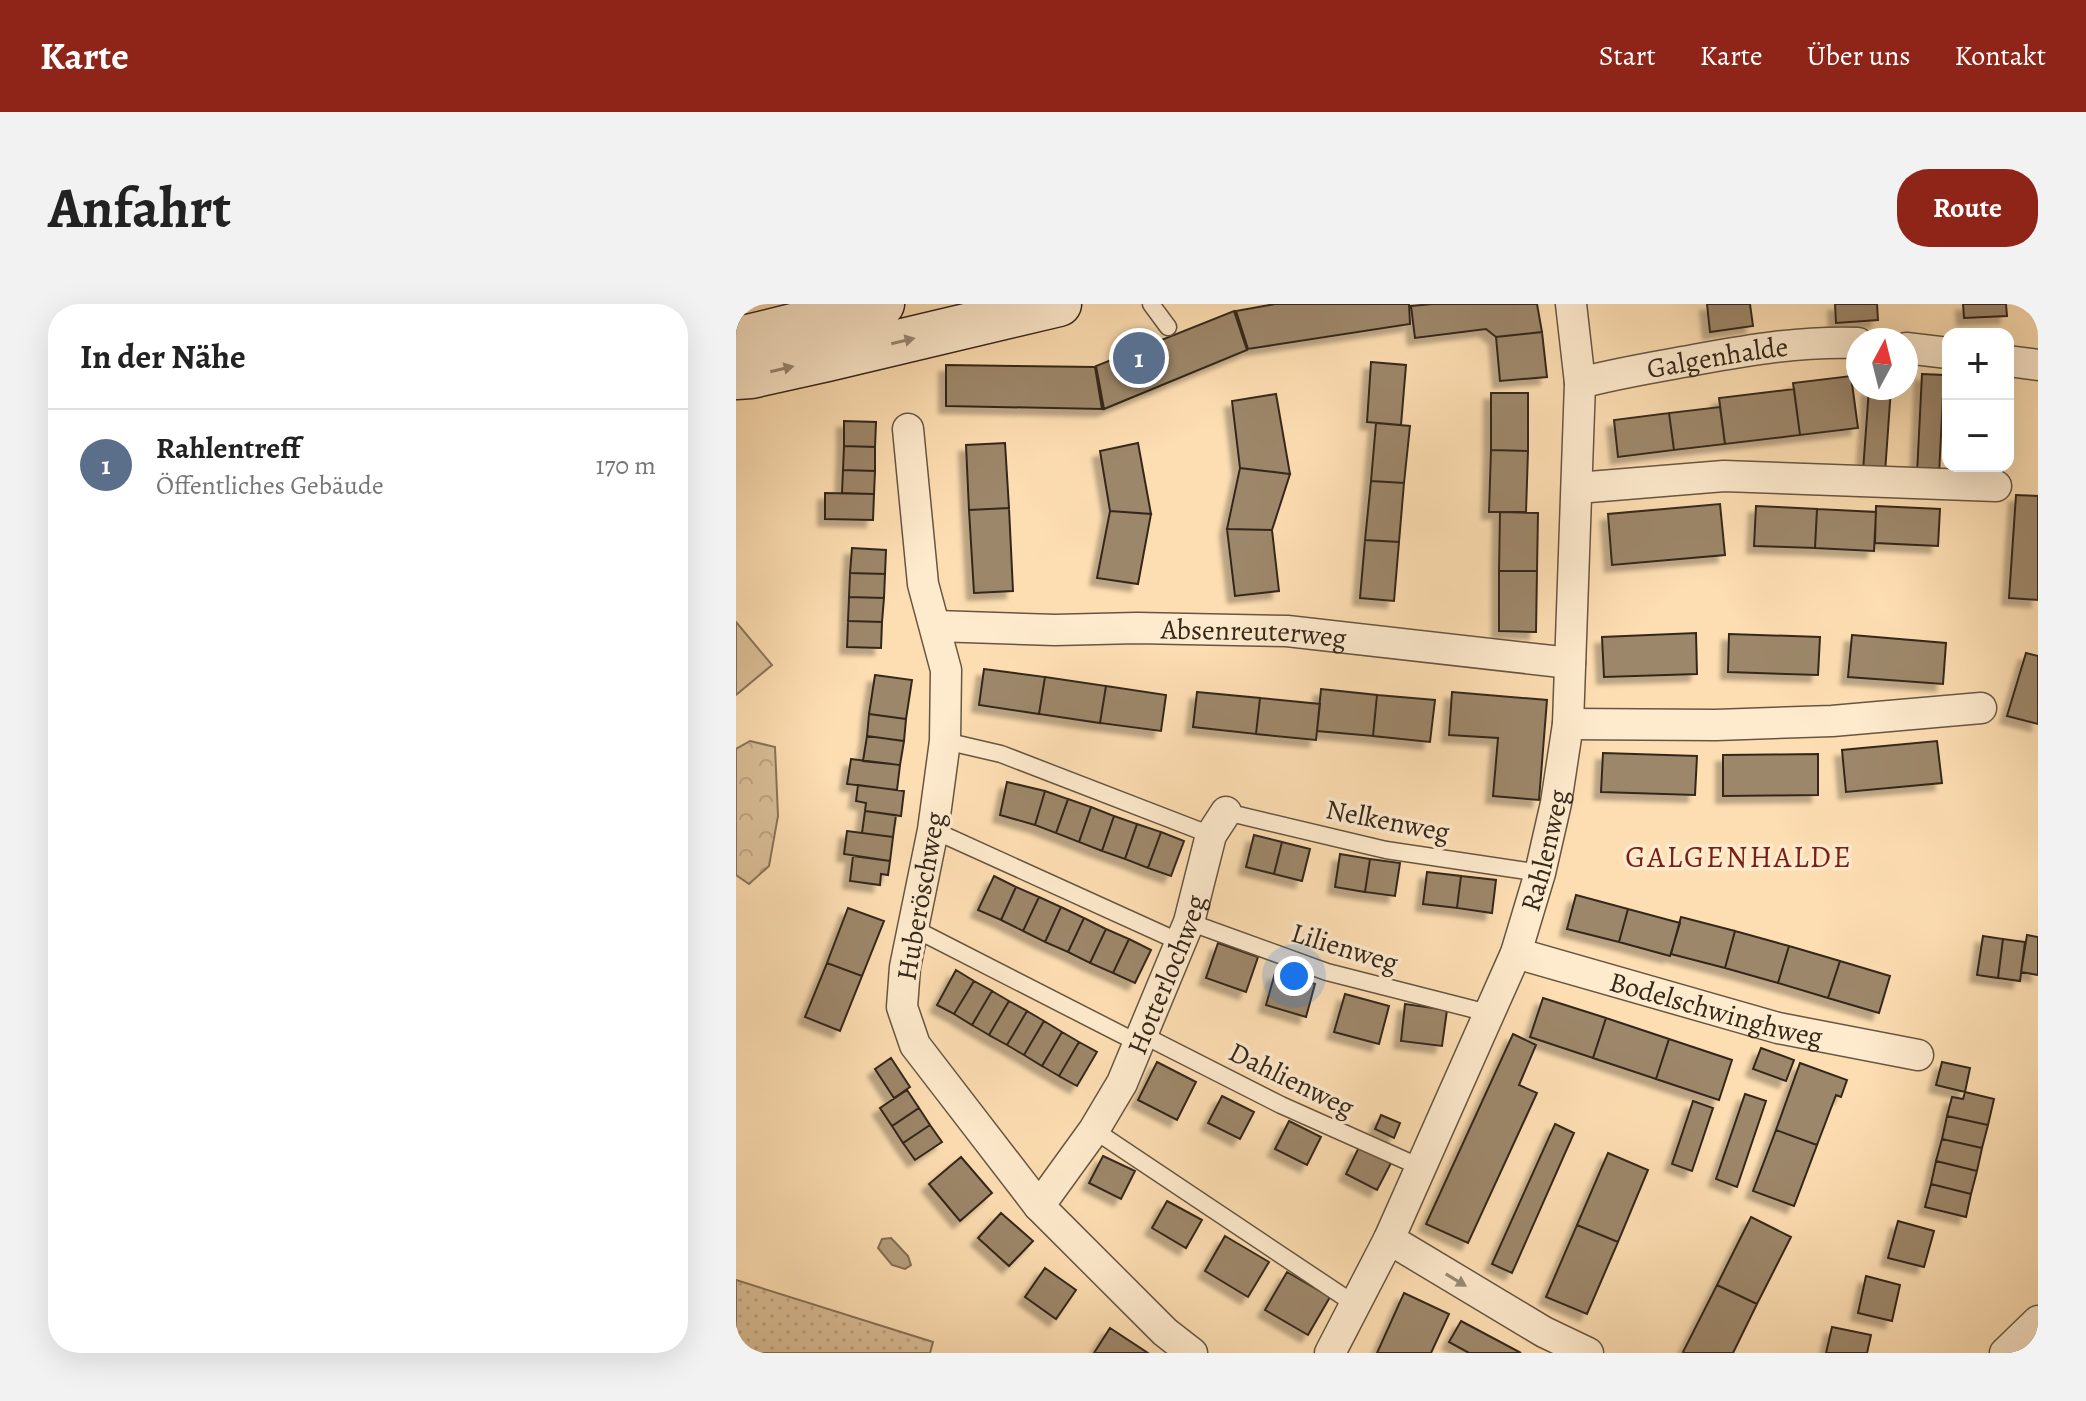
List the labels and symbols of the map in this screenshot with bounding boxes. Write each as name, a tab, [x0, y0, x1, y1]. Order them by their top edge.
pin: 1	[1113, 328, 1165, 388]
street label: Galgenhalde	[1644, 328, 1790, 388]
north arrow	[1846, 328, 1918, 400]
one-way arrow	[890, 334, 915, 347]
one-way arrow	[769, 363, 794, 375]
street label: Absenreuterweg	[1160, 610, 1348, 658]
street label: Rahlenweg	[1512, 787, 1578, 916]
street label: Nelkenweg	[1323, 790, 1453, 852]
street label: Huberöschweg	[887, 809, 955, 983]
district label: GALGENHALDE	[1625, 837, 1853, 877]
street label: Hotterlochweg	[1118, 891, 1215, 1060]
street label: Lilienweg	[1287, 914, 1403, 982]
your location	[1274, 956, 1314, 996]
street label: Bodelschwinghweg	[1605, 963, 1826, 1056]
street label: Dahlienweg	[1222, 1033, 1361, 1127]
one-way arrow	[1445, 1272, 1467, 1286]

